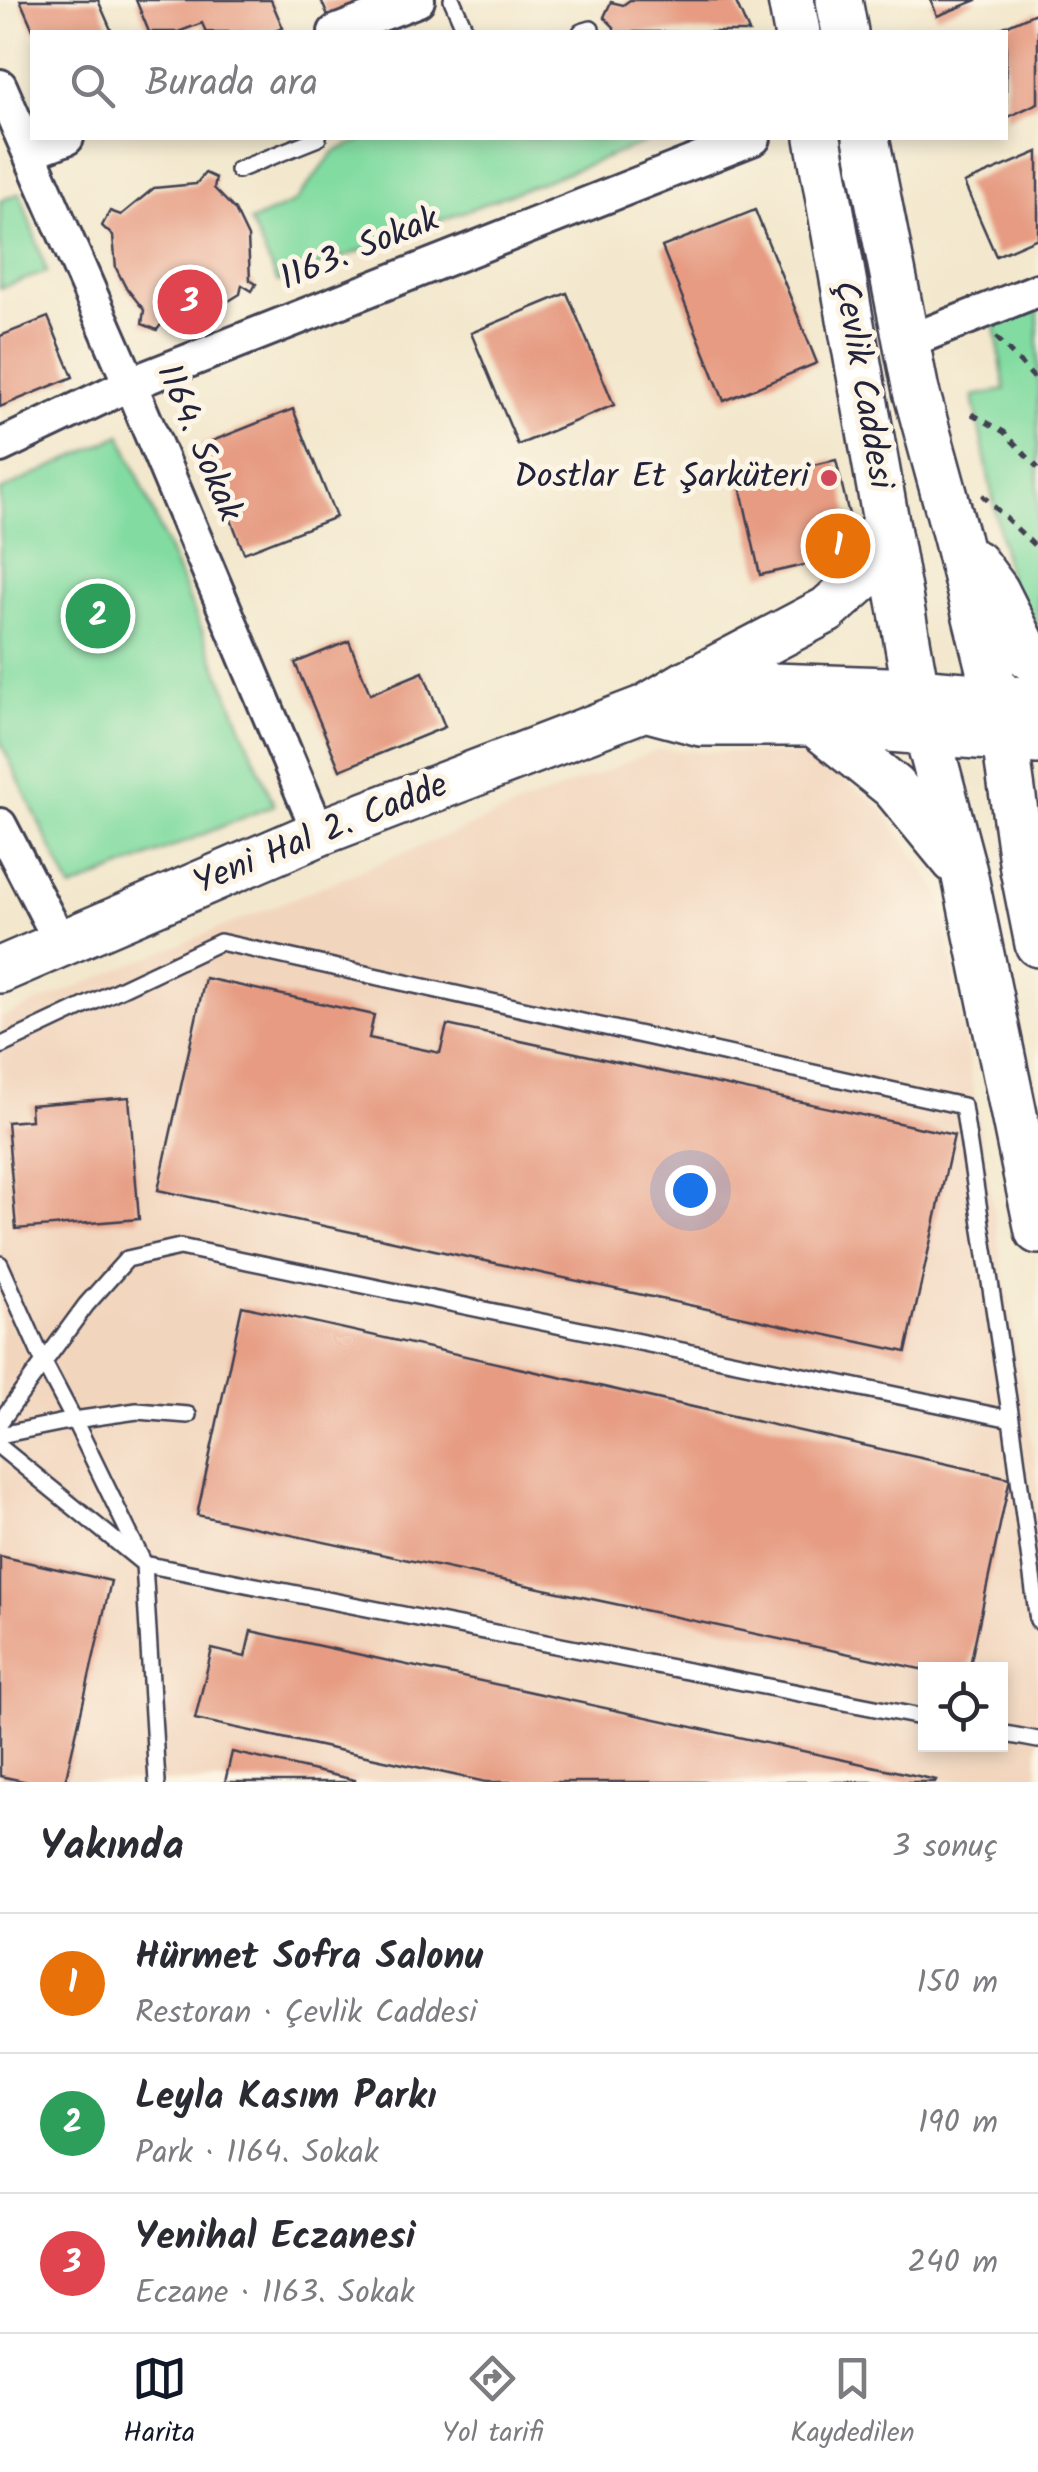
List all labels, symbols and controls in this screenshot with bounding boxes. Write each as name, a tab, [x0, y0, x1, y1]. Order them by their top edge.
search box	[30, 30, 1008, 140]
text: Burada ara	[145, 55, 318, 115]
icon: search	[65, 58, 120, 113]
street label: 1163. Sokak	[272, 192, 449, 307]
pin: 3	[158, 264, 222, 340]
street label: Çevlik Caddesi	[816, 277, 908, 495]
street label: 1164. Sokak	[140, 355, 257, 531]
place label: Dostlar Et Şarküteri	[514, 450, 811, 506]
marker: Dostlar Et Şarküteri	[818, 467, 840, 489]
pin: 1	[806, 508, 870, 584]
pin: 2	[66, 578, 130, 654]
street label: Yeni Hal 2. Cadde	[185, 758, 457, 912]
your location	[665, 1165, 716, 1216]
map controls	[918, 1662, 1008, 1752]
button: locate	[918, 1662, 1008, 1752]
text: Yakında	[40, 1814, 184, 1881]
text: 3 sonuç	[892, 1822, 998, 1873]
text: Hürmet Sofra Salonu	[135, 1928, 483, 1988]
text: 1	[68, 1958, 77, 2009]
text: 150 m	[916, 1958, 998, 2009]
text: Restoran · Çevlik Caddesi	[135, 1988, 477, 2039]
text: Leyla Kasım Parkı	[135, 2068, 436, 2128]
text: 2	[63, 2098, 82, 2149]
text: 190 m	[918, 2098, 998, 2149]
text: Park · 1164. Sokak	[135, 2128, 379, 2179]
text: Yenihal Eczanesi	[135, 2208, 416, 2268]
text: 3	[64, 2238, 81, 2289]
text: 240 m	[907, 2238, 998, 2289]
text: Eczane · 1163. Sokak	[135, 2268, 415, 2319]
tab: Harita	[123, 2351, 195, 2456]
tab: Yol tarifi	[442, 2351, 543, 2456]
tab: Kaydedilen	[790, 2351, 915, 2456]

